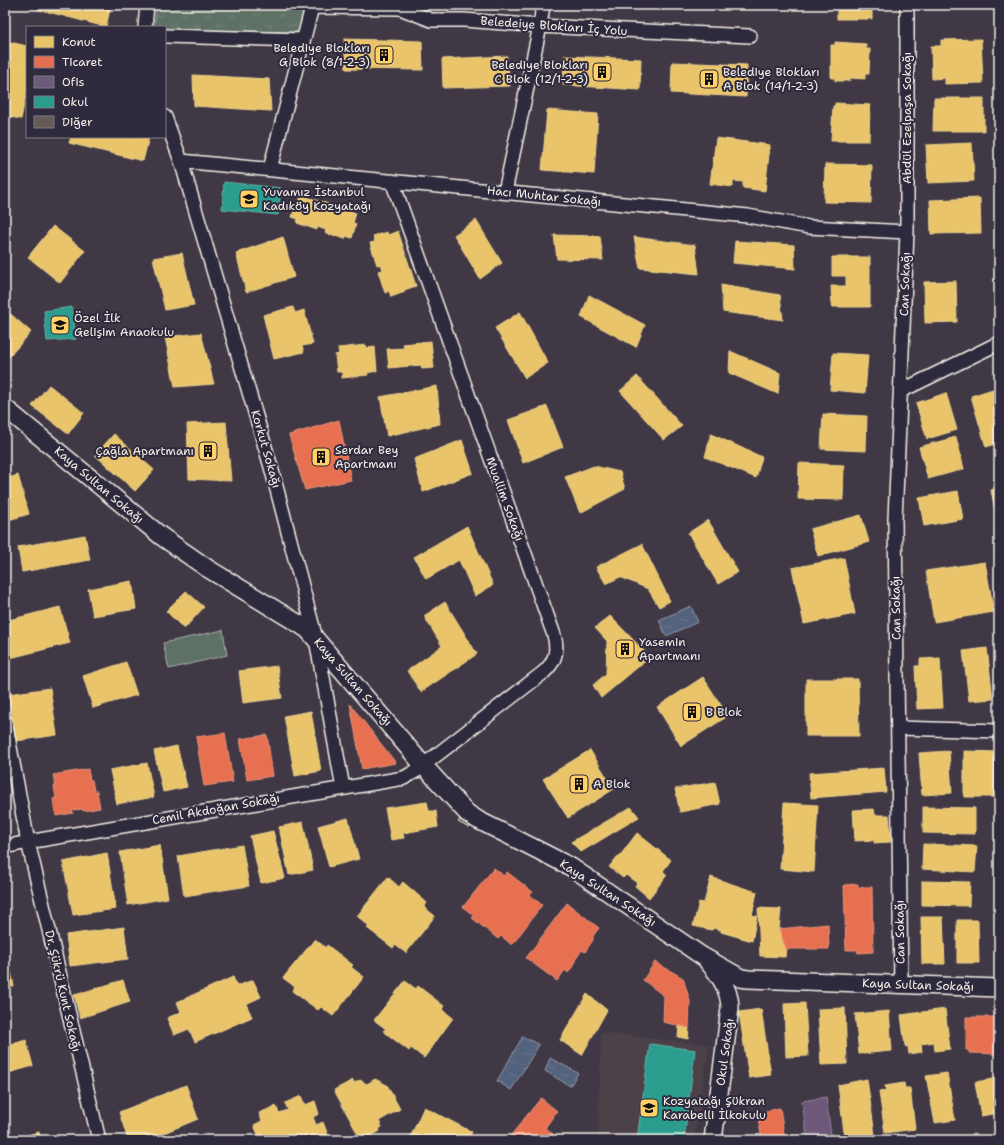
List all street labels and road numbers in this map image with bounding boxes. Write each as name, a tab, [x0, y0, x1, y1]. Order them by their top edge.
street label: Beledeiye Blokları İç Yolu	[480, 13, 628, 39]
street label: Abdül Ezelpaşa Sokağı	[899, 52, 915, 184]
street label: Hacı Muhtar Sokağı	[486, 182, 602, 210]
street label: Can Sokağı	[896, 252, 914, 316]
street label: Korkut Sokağı	[247, 408, 285, 490]
street label: Kaya Sultan Sokağı	[51, 443, 147, 527]
street label: Muallim Sokağı	[482, 455, 528, 543]
street label: Can Sokağı	[887, 576, 905, 640]
street label: Kaya Sultan Sokağı	[310, 634, 396, 730]
street label: Cemil Akdoğan Sokağı	[151, 790, 281, 828]
street label: Kaya Sultan Sokağı	[557, 856, 659, 930]
street label: Can Sokağı	[891, 900, 909, 964]
street label: Dr. Şükrü Kunt Sokağı	[41, 929, 85, 1053]
street label: Kaya Sultan Sokağı	[862, 975, 974, 995]
street label: Okul Sokağı	[712, 1017, 738, 1087]

